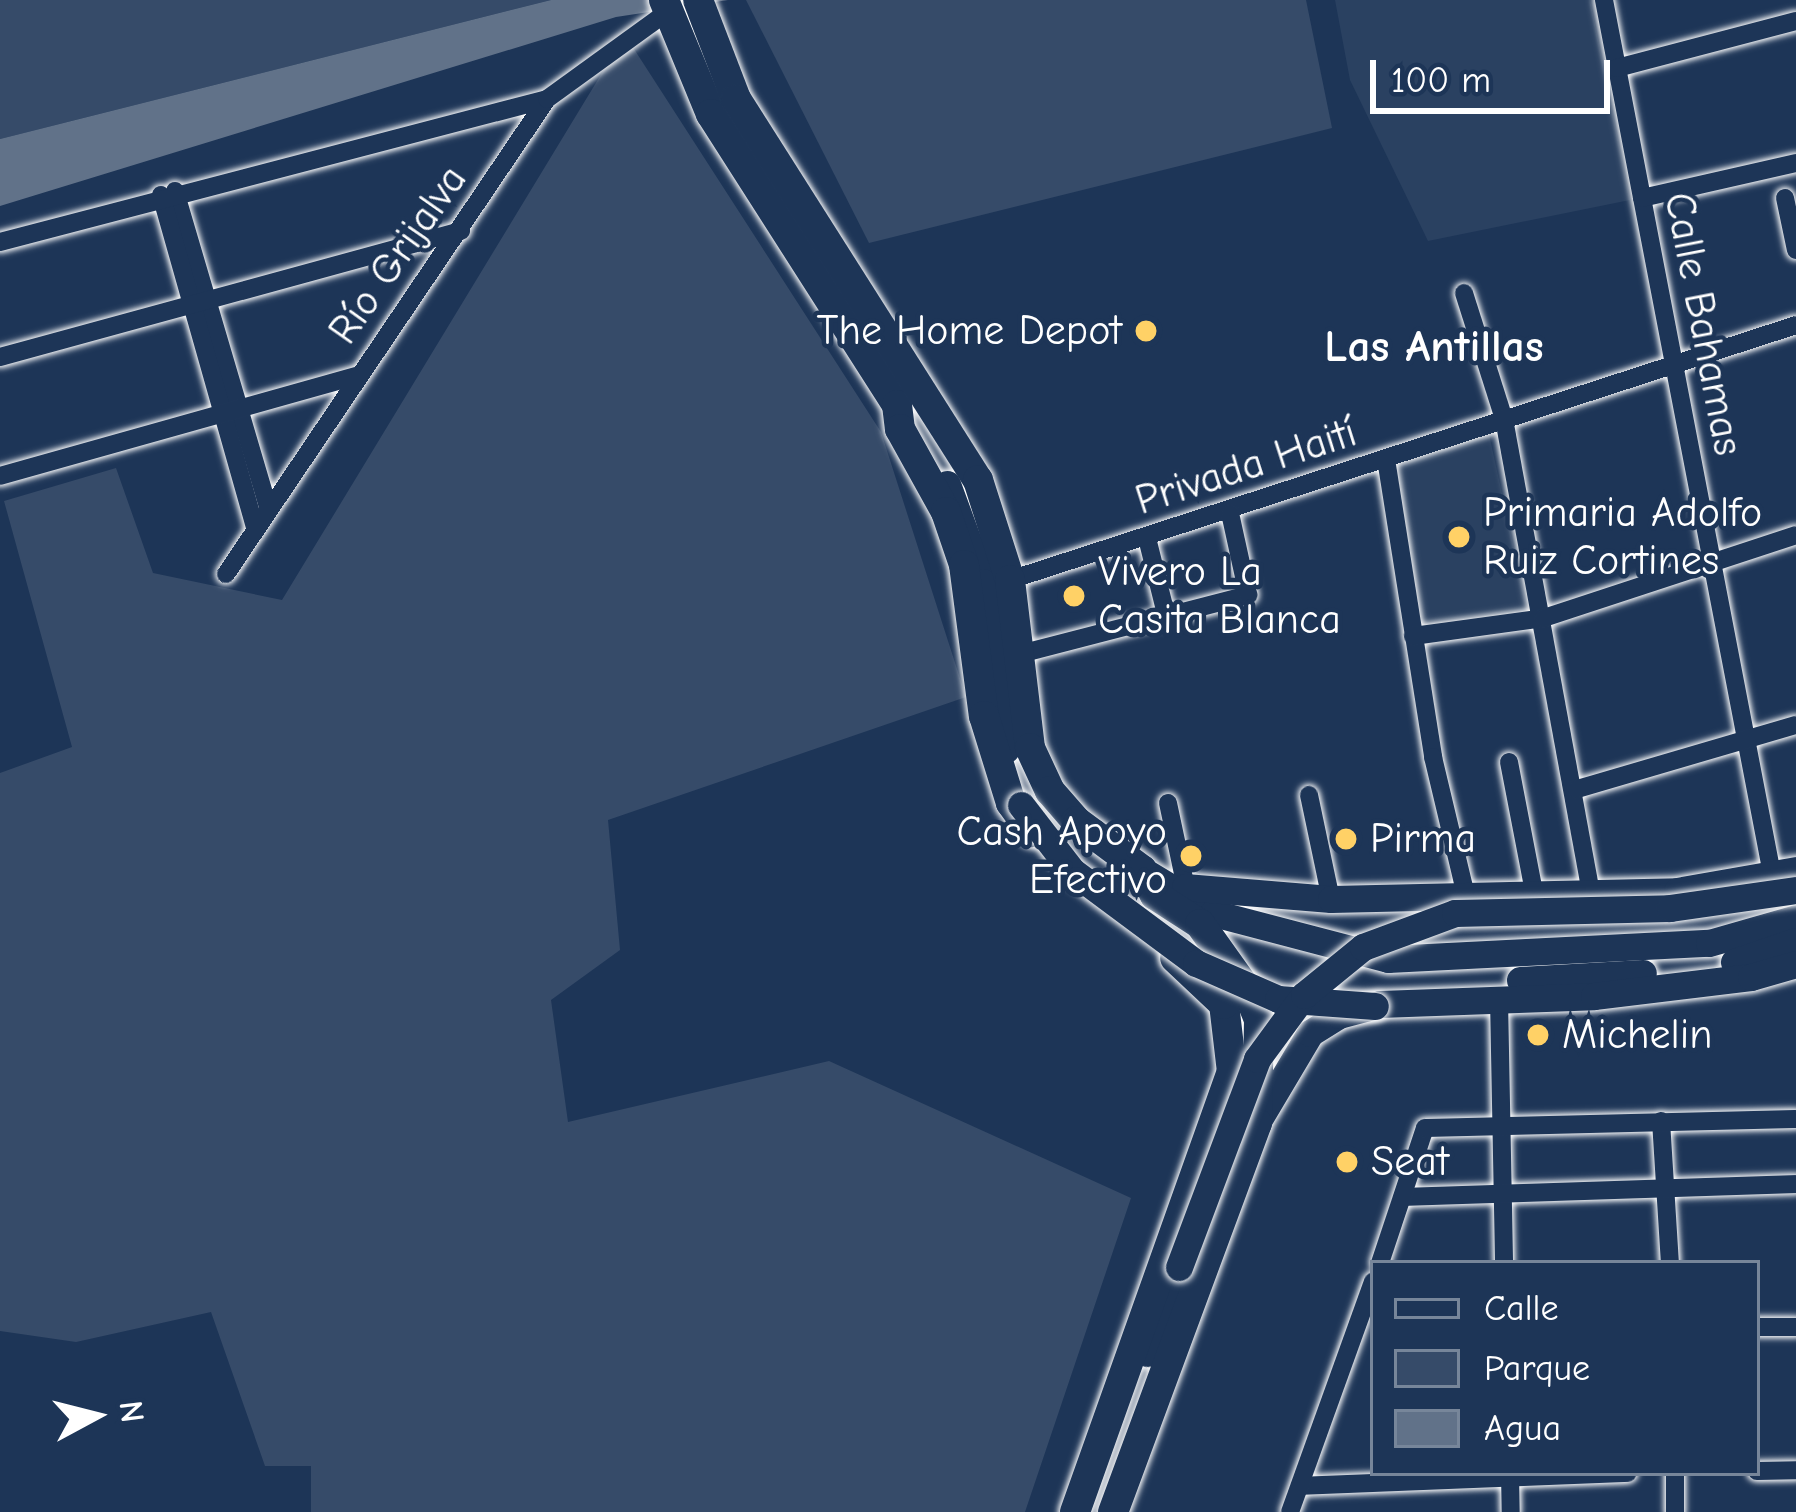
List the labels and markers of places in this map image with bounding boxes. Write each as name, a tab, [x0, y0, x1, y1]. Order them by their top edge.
place label: The Home Depot	[816, 306, 1122, 356]
marker: The Home Depot	[1133, 318, 1159, 344]
place label: Primaria Adolfo Ruiz Cortines	[1483, 488, 1762, 586]
marker: Primaria Adolfo Ruiz Cortines	[1446, 524, 1472, 550]
place label: Vivero La Casita Blanca	[1098, 547, 1341, 646]
marker: Vivero La Casita Blanca	[1061, 583, 1087, 609]
place label: Cash Apoyo Efectivo	[956, 807, 1167, 906]
place label: Pirma	[1370, 814, 1476, 864]
marker: Pirma	[1333, 826, 1359, 852]
marker: Cash Apoyo Efectivo	[1178, 843, 1204, 869]
place label: Michelin	[1562, 1010, 1712, 1060]
marker: Michelin	[1525, 1022, 1551, 1048]
place label: Seat	[1371, 1137, 1449, 1187]
marker: Seat	[1334, 1149, 1360, 1175]

